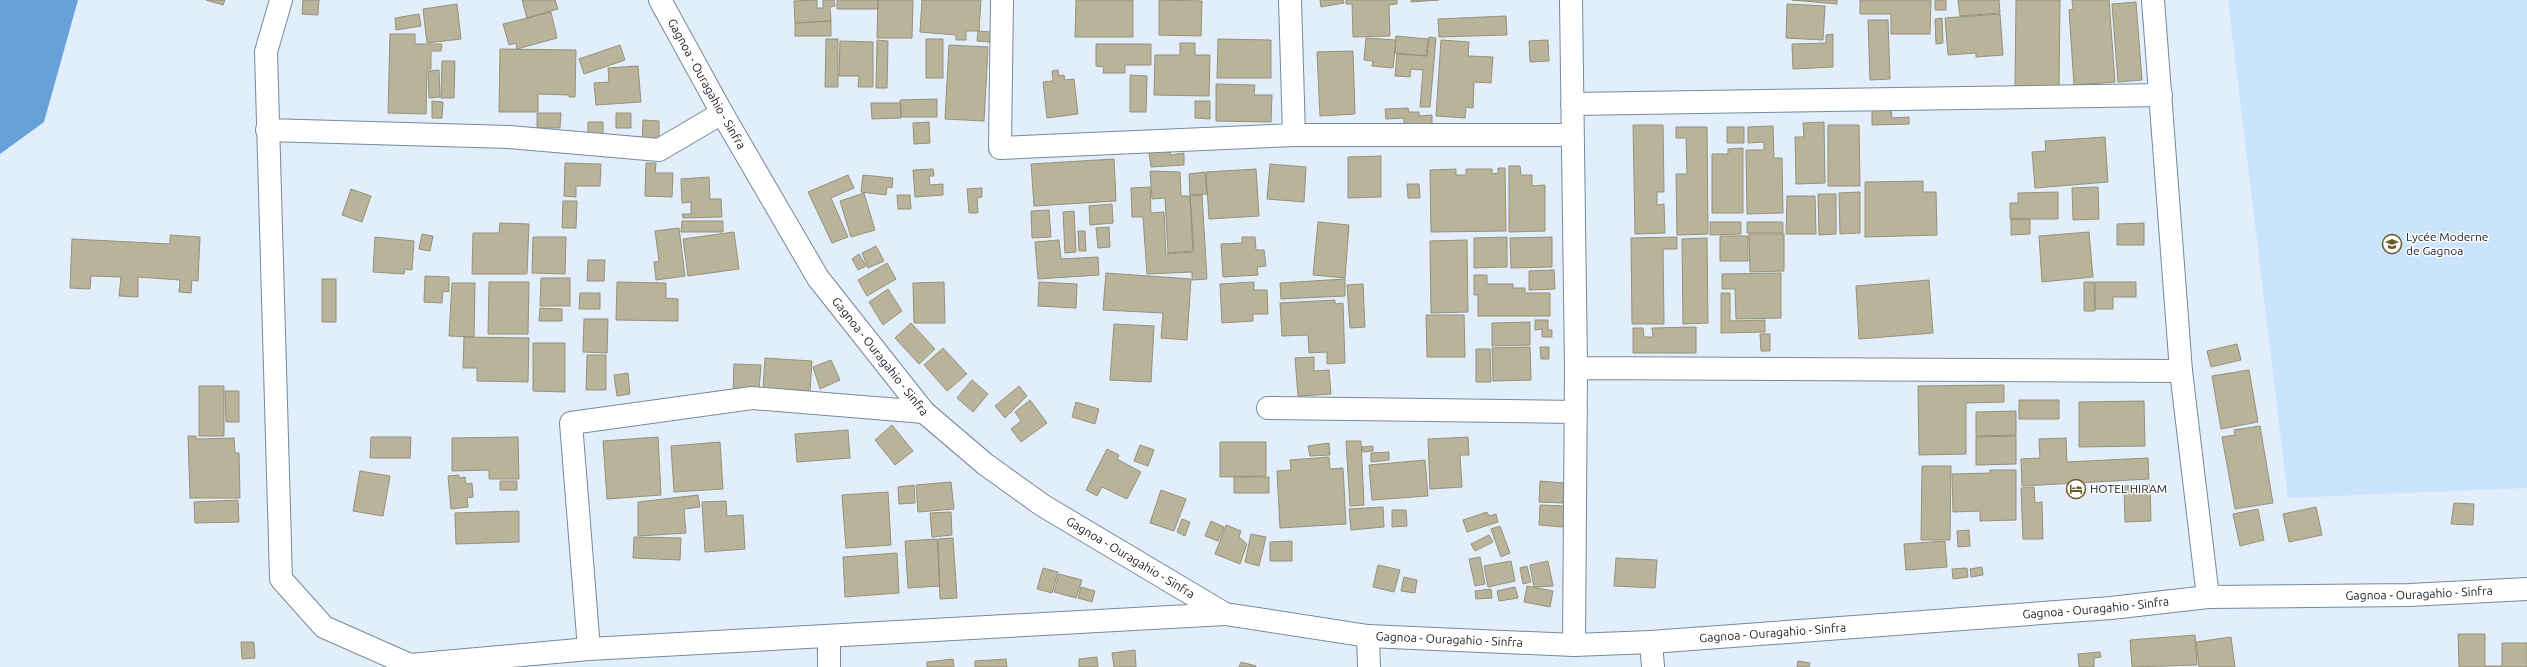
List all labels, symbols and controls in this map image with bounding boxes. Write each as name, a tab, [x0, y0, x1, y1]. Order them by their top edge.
street label: Gagnoa - Ouragahio - Sinfra	[666, 16, 749, 151]
place label: Lycée Moderne de Gagnoa	[2406, 230, 2488, 257]
school or university icon: Lycée Moderne de Gagnoa	[2381, 233, 2403, 255]
street label: Gagnoa - Ouragahio - Sinfra	[830, 295, 931, 418]
hotel icon: HOTEL HIRAM	[2065, 478, 2087, 500]
place label: HOTEL HIRAM	[2090, 482, 2167, 495]
street label: Gagnoa - Ouragahio - Sinfra	[1064, 514, 1197, 601]
street label: Gagnoa - Ouragahio - Sinfra	[2345, 584, 2493, 602]
street label: Gagnoa - Ouragahio - Sinfra	[2022, 594, 2170, 621]
street label: Gagnoa - Ouragahio - Sinfra	[1699, 621, 1847, 644]
street label: Gagnoa - Ouragahio - Sinfra	[1375, 629, 1523, 649]

